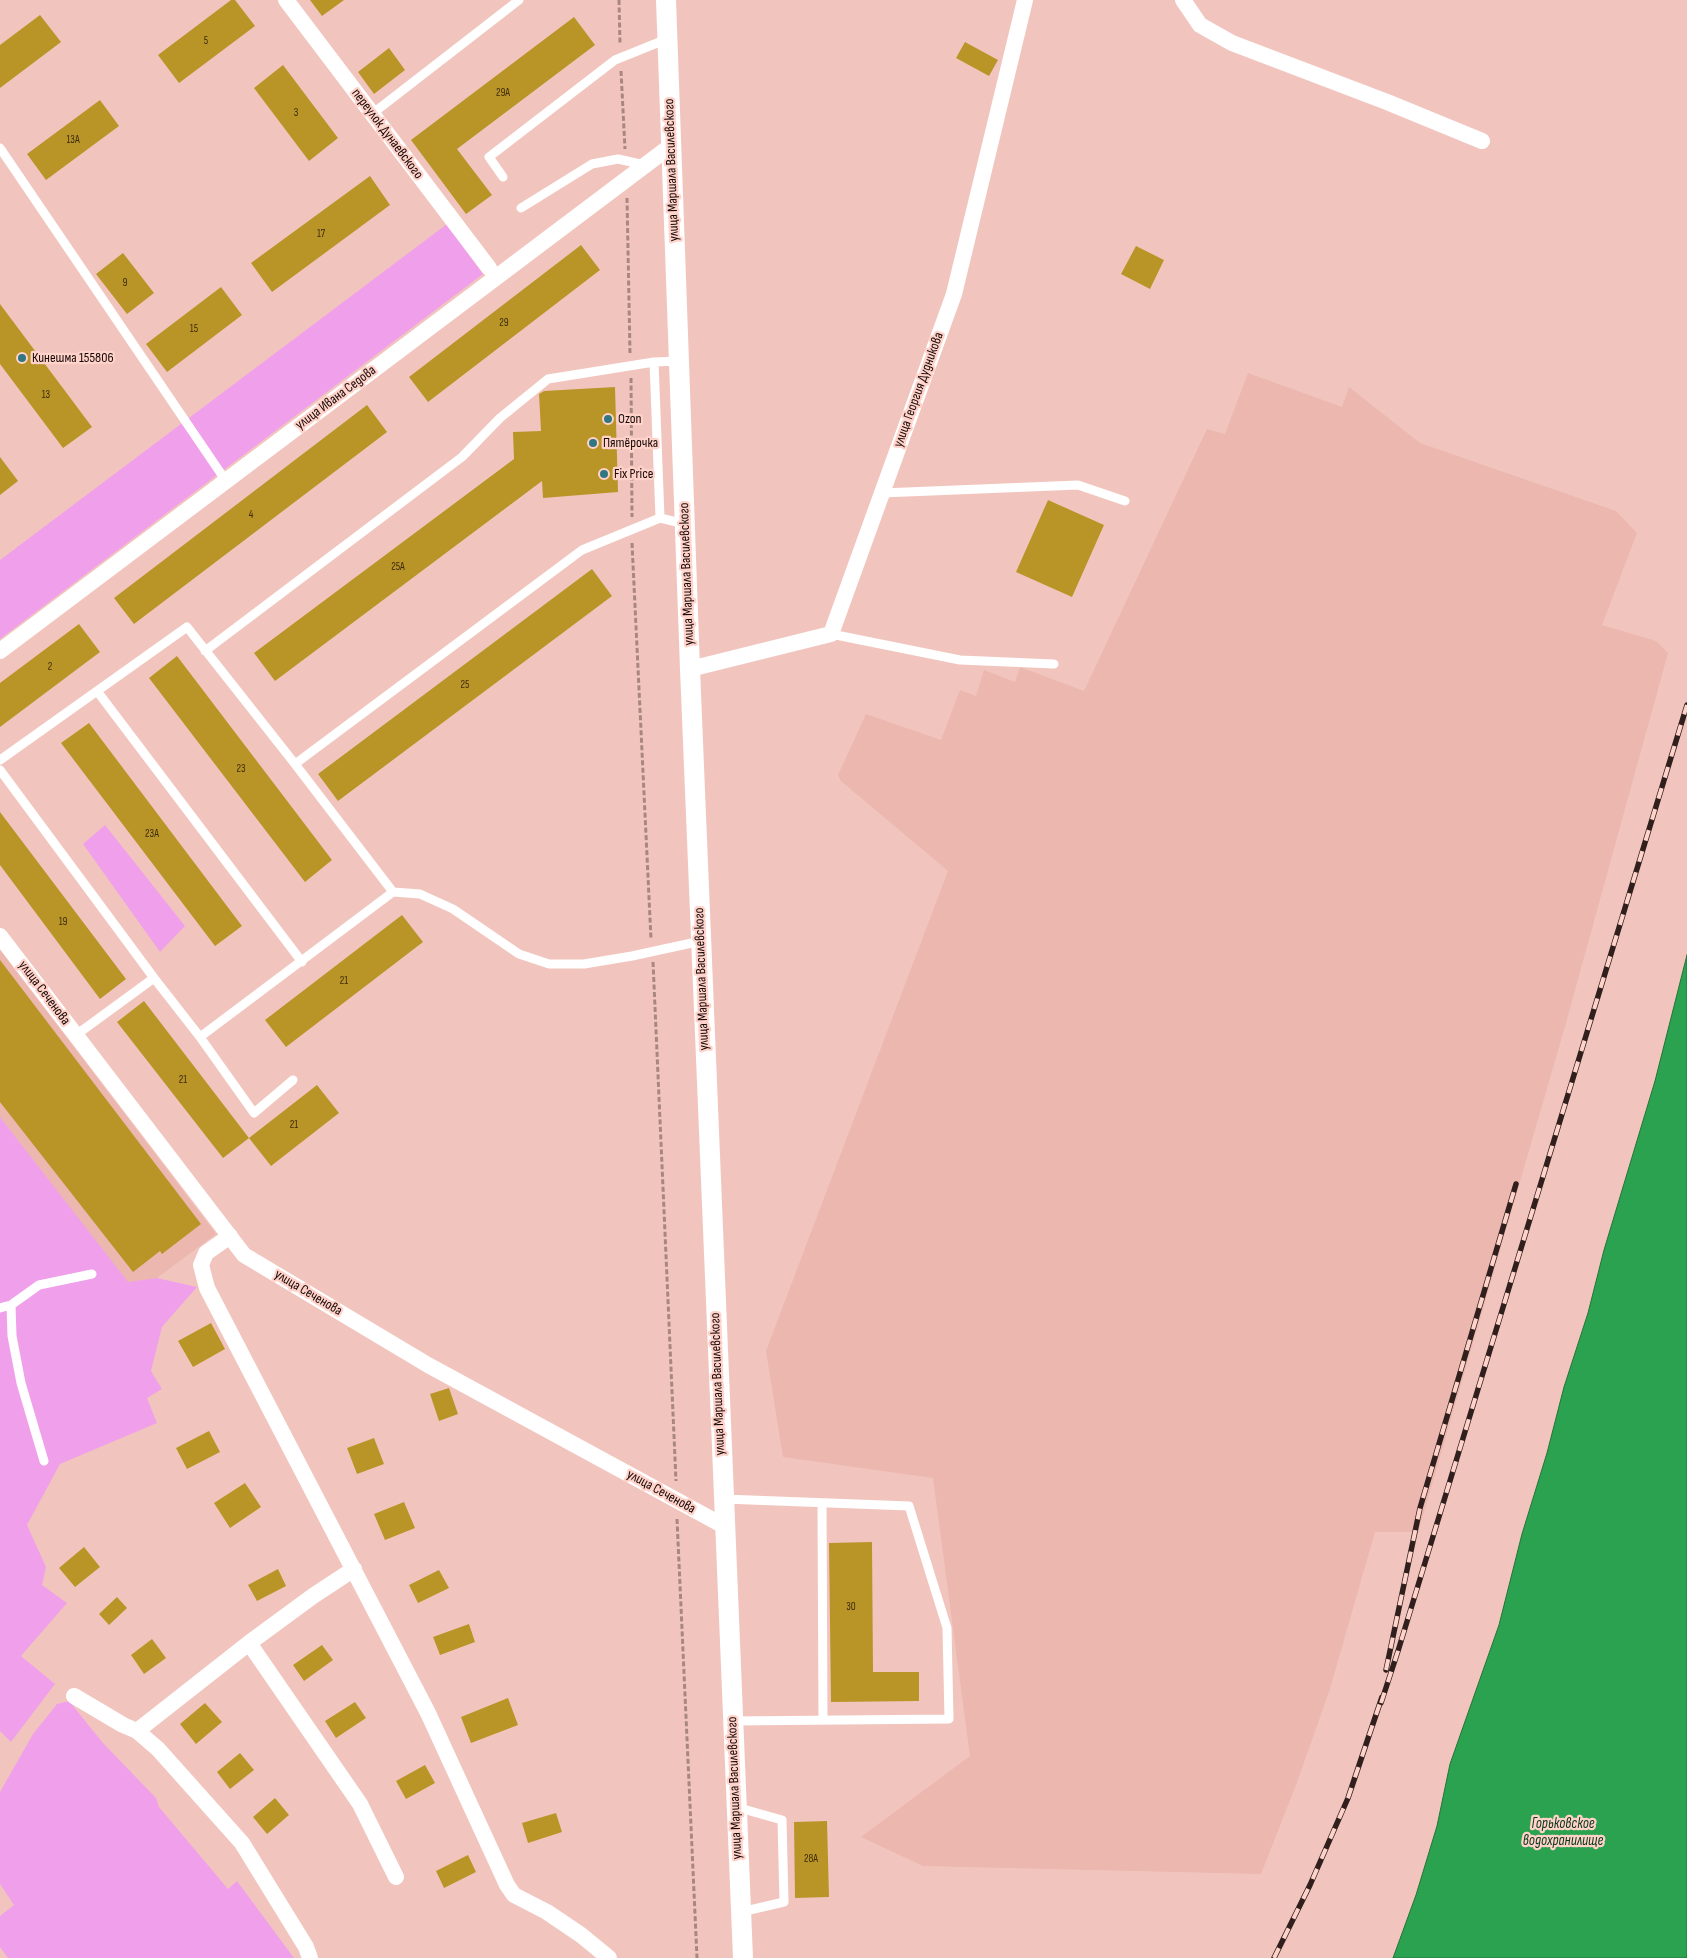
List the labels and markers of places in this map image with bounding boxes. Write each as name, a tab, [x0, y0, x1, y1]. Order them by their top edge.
place label: Кинешма 155806	[32, 350, 114, 366]
marker: Кинешма 155806	[16, 352, 28, 364]
place label: Ozon	[618, 411, 642, 427]
marker: Ozon	[602, 413, 614, 425]
place label: Пятёрочка	[603, 435, 658, 451]
marker: Пятёрочка	[587, 437, 599, 449]
place label: Fix Price	[614, 466, 653, 482]
marker: Fix Price	[598, 468, 610, 480]

